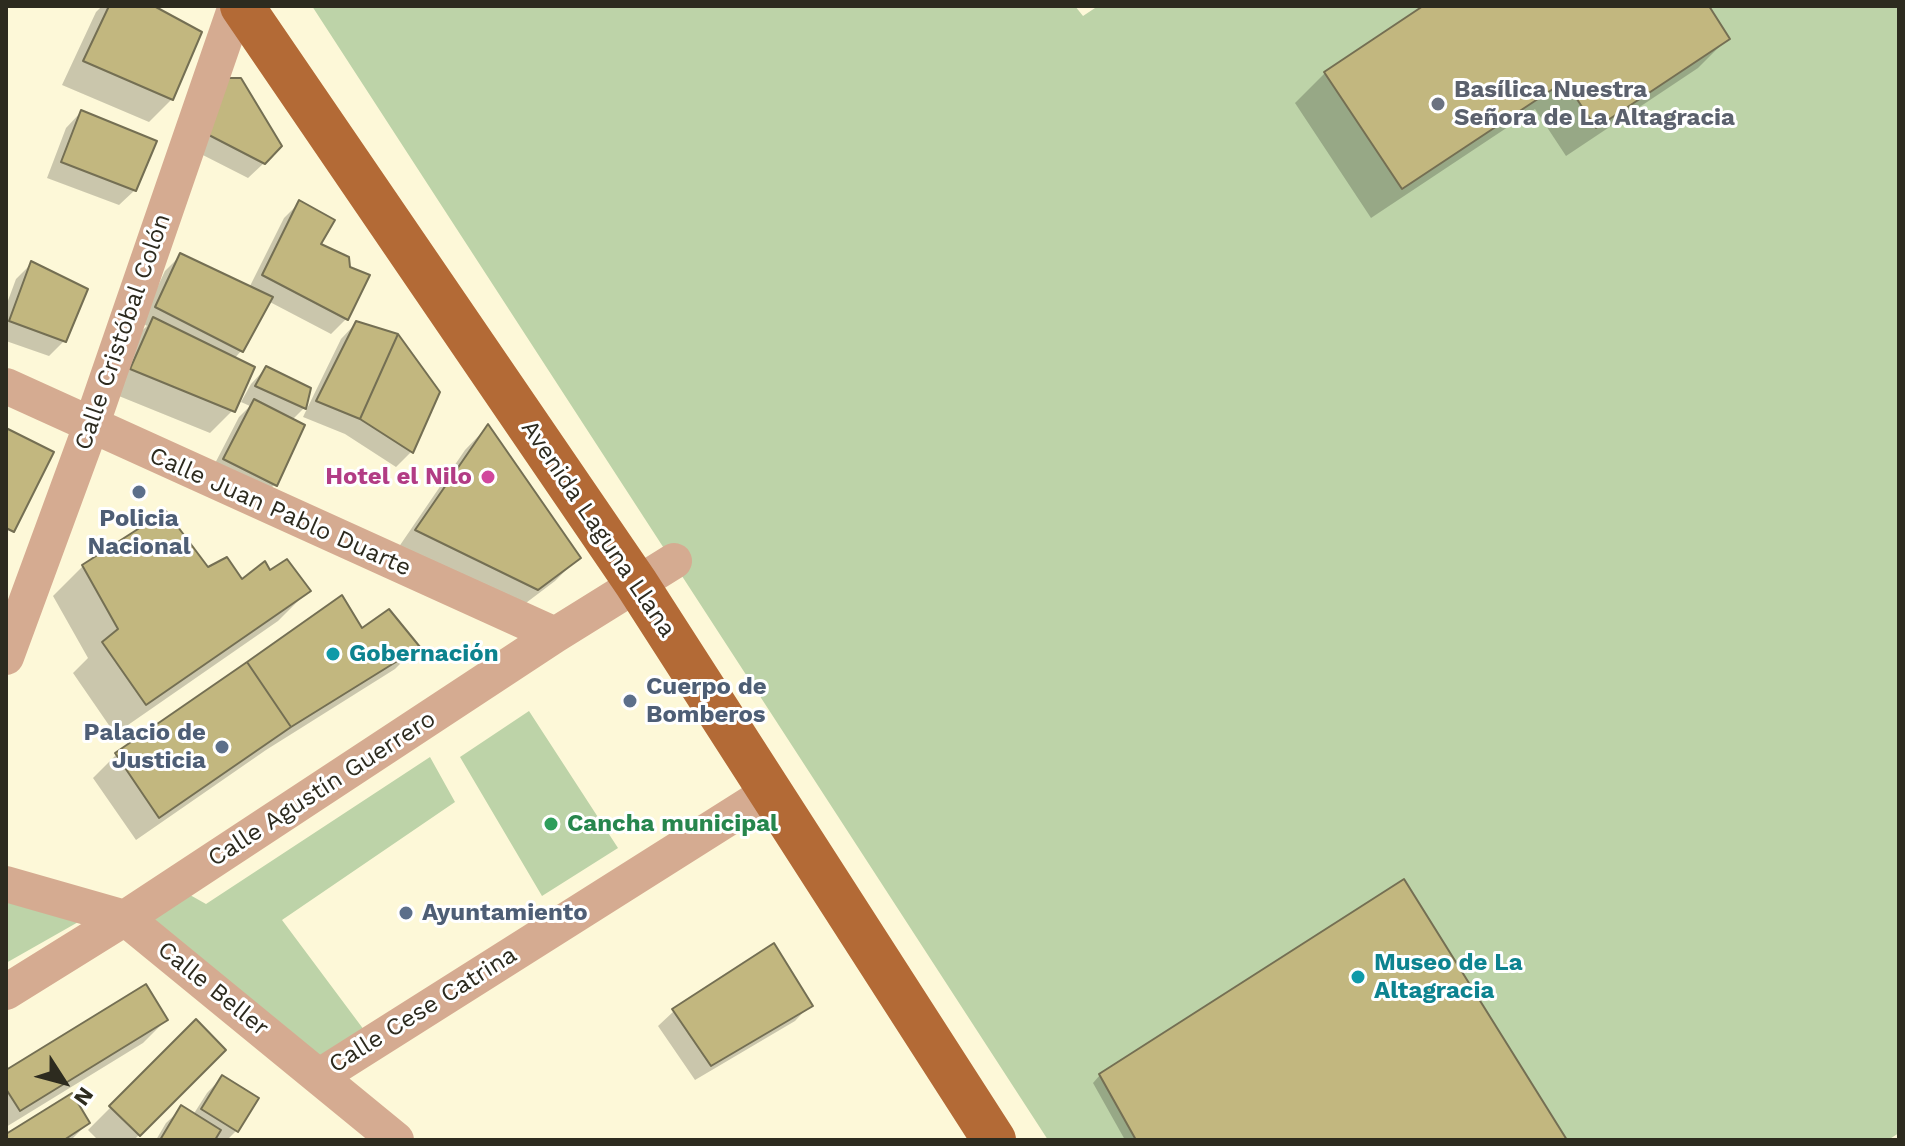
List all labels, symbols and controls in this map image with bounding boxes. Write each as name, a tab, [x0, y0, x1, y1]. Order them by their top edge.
place label: Basílica Nuestra Señora de La Altagracia	[1454, 76, 1735, 132]
marker: Basílica Nuestra Señora de La Altagracia	[1429, 95, 1447, 113]
street label: Calle Cristóbal Colón	[69, 210, 177, 454]
street label: Avenida Laguna Llana	[515, 415, 681, 643]
street label: Calle Juan Pablo Duarte	[145, 441, 415, 583]
place label: Hotel el Nilo	[325, 463, 472, 491]
marker: Hotel el Nilo	[479, 468, 497, 486]
marker: Policia Nacional	[130, 483, 148, 501]
place label: Policia Nacional	[87, 505, 191, 561]
place label: Gobernación	[349, 640, 499, 668]
marker: Gobernación	[324, 645, 342, 663]
place label: Cuerpo de Bomberos	[646, 673, 767, 729]
marker: Cuerpo de Bomberos	[621, 692, 639, 710]
street label: Calle Agustín Guerrero	[203, 705, 441, 873]
place label: Palacio de Justicia	[83, 719, 206, 775]
marker: Palacio de Justicia	[213, 738, 231, 756]
place label: Cancha municipal	[567, 810, 778, 838]
marker: Cancha municipal	[542, 815, 560, 833]
place label: Ayuntamiento	[422, 899, 588, 927]
marker: Ayuntamiento	[397, 904, 415, 922]
street label: Calle Beller	[152, 935, 274, 1043]
street label: Calle Cese Catrina	[324, 941, 522, 1079]
place label: Museo de La Altagracia	[1374, 949, 1523, 1005]
marker: Museo de La Altagracia	[1349, 968, 1367, 986]
north arrow	[24, 1042, 104, 1122]
text: N	[69, 1082, 99, 1110]

